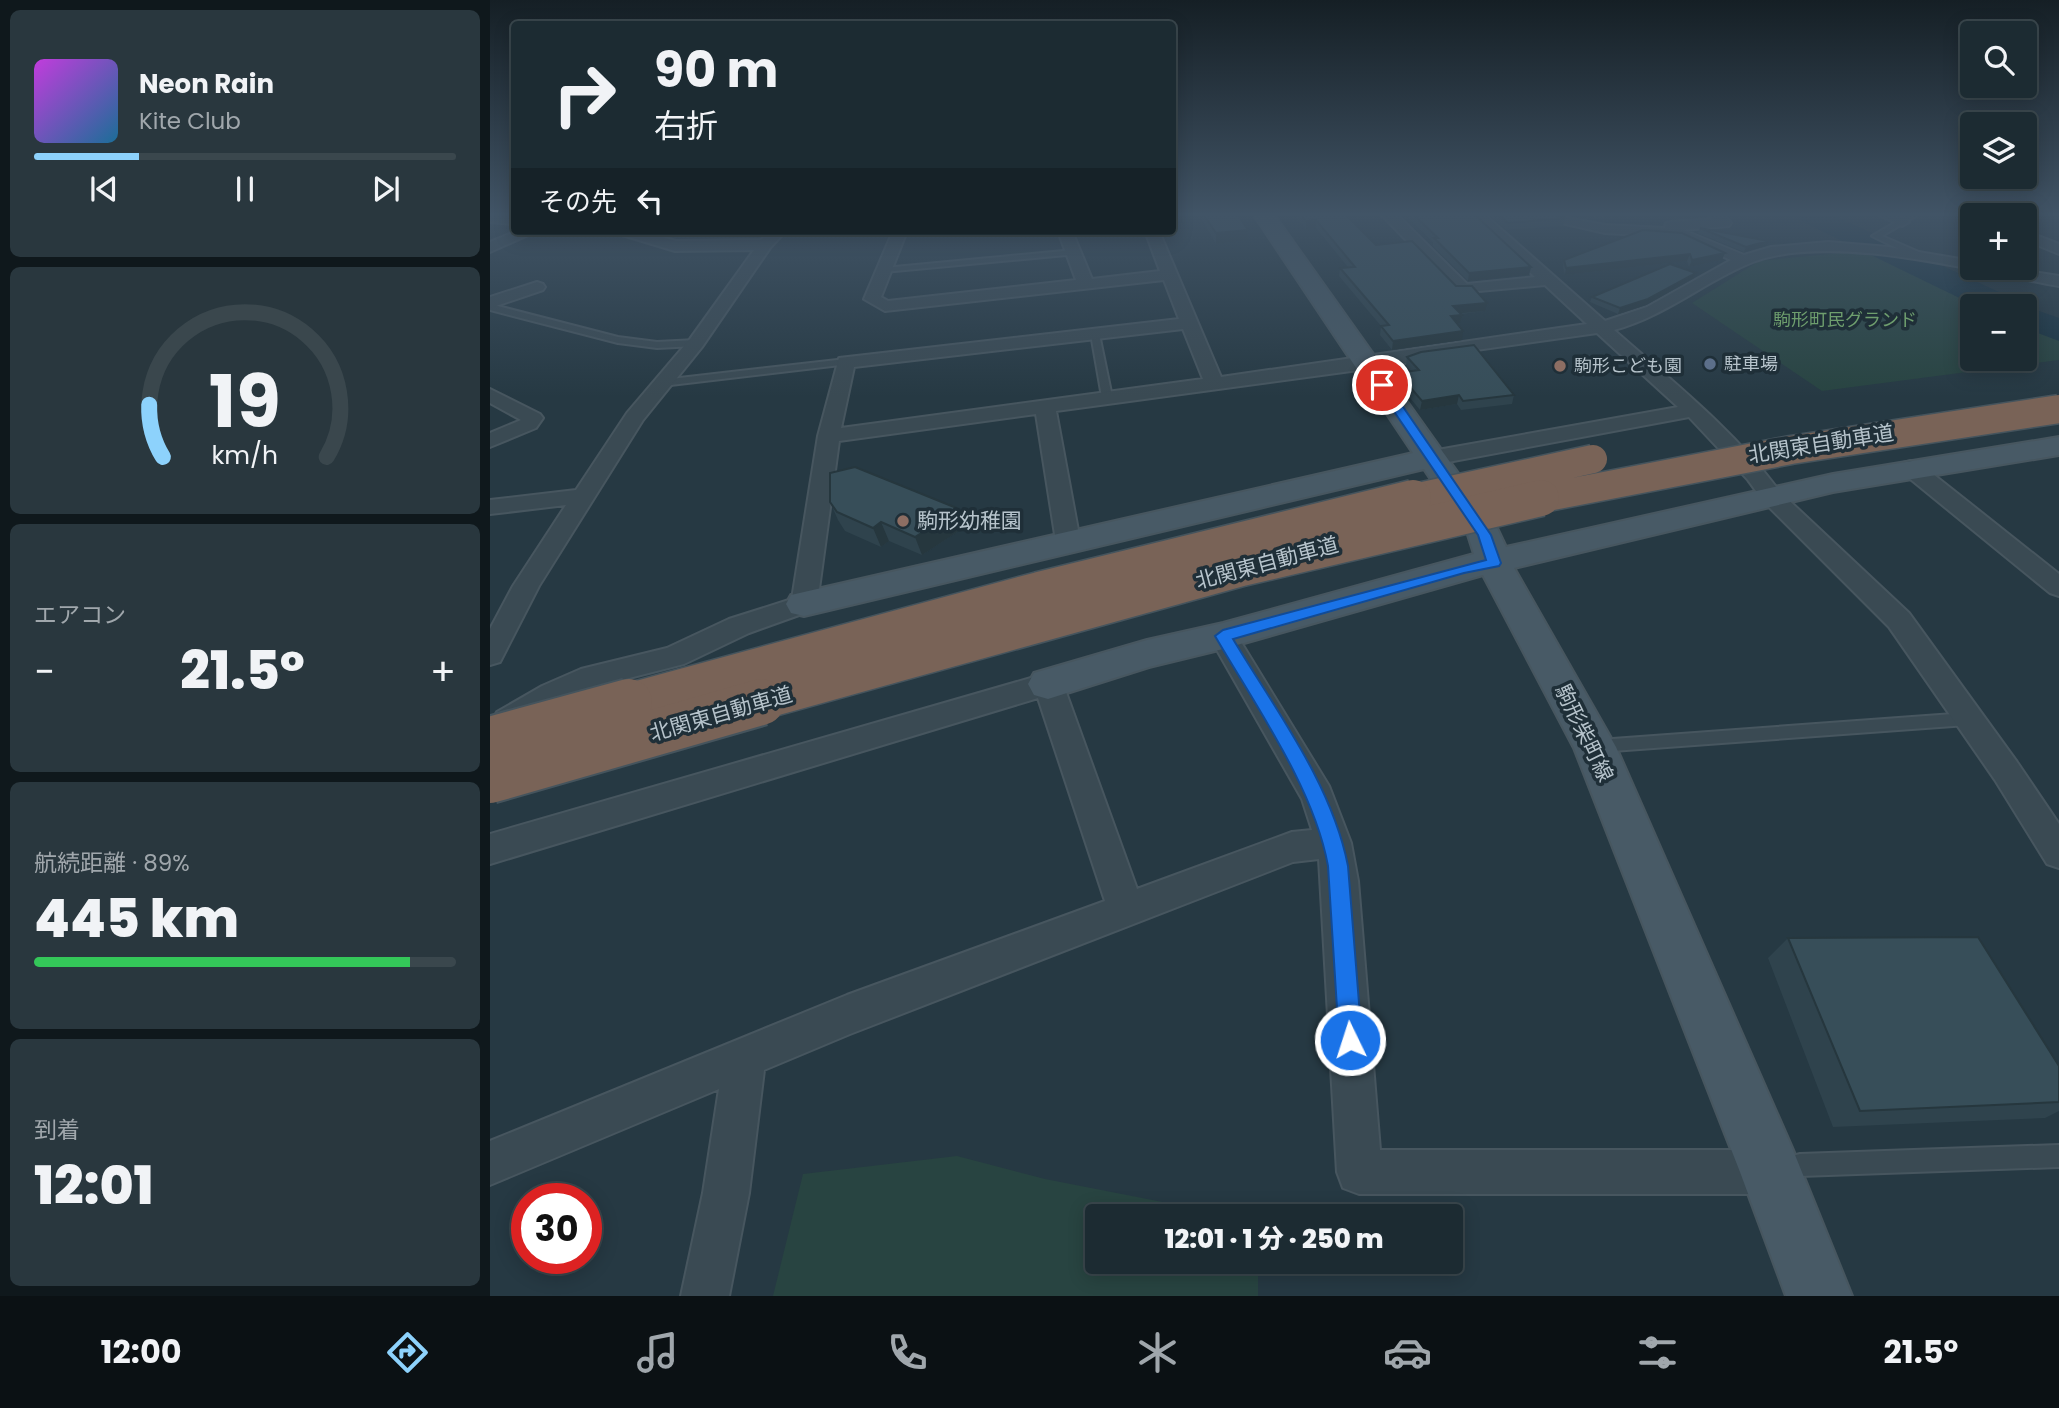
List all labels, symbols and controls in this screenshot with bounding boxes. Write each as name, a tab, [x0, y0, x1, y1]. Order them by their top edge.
map controls	[1960, 21, 2037, 371]
button: search	[1960, 21, 2037, 98]
text: 90 m	[654, 36, 778, 104]
icon: right	[539, 49, 630, 140]
text: Neon Rain	[139, 66, 274, 102]
text: 右折	[654, 103, 718, 148]
text: Kite Club	[139, 105, 241, 137]
button: layers	[1960, 112, 2037, 189]
icon: previous	[85, 170, 123, 208]
icon: pause	[226, 170, 264, 208]
icon: next	[367, 170, 405, 208]
icon: left	[631, 182, 669, 220]
text: その先	[539, 184, 617, 220]
button: +	[1960, 203, 2037, 280]
button: −	[1960, 294, 2037, 371]
park label: 駒形町民グランド	[1773, 307, 1917, 332]
text: 19	[209, 351, 281, 452]
place label: 駐車場	[1724, 351, 1778, 376]
place label: 駒形こども園	[1574, 353, 1682, 378]
pin	[1352, 355, 1412, 415]
marker: 駐車場	[1702, 356, 1718, 372]
marker: 駒形こども園	[1552, 358, 1568, 374]
icon: arrive	[1363, 366, 1401, 404]
street label: 北関東自動車道	[1746, 418, 1896, 469]
text: km/h	[212, 438, 278, 473]
place label: 駒形幼稚園	[917, 506, 1022, 535]
marker: 駒形幼稚園	[895, 513, 911, 529]
street label: 北関東自動車道	[1192, 529, 1342, 596]
text: エアコン	[34, 599, 126, 631]
text: 21.5°	[180, 634, 305, 707]
text: −	[34, 645, 55, 698]
text: +	[430, 645, 456, 698]
street label: 北関東自動車道	[646, 679, 796, 748]
street label: 駒形柴町線	[1548, 679, 1620, 786]
text: 航続距離 · 89%	[34, 847, 190, 879]
text: 445 km	[34, 882, 239, 955]
position arrow	[1313, 1003, 1387, 1077]
text: 到着	[34, 1114, 80, 1146]
text: 12:01	[34, 1149, 154, 1222]
speed limit sign: 30	[511, 1183, 602, 1274]
text: 12:01 · 1 分 · 250 m	[1164, 1221, 1384, 1257]
icon: directions	[383, 1328, 432, 1377]
icon: music	[633, 1328, 682, 1377]
icon: phone	[883, 1328, 932, 1377]
icon: climate	[1133, 1328, 1182, 1377]
icon: car	[1383, 1328, 1432, 1377]
icon: filters	[1633, 1328, 1682, 1377]
text: 12:00	[101, 1329, 182, 1374]
text: 21.5°	[1883, 1329, 1958, 1374]

